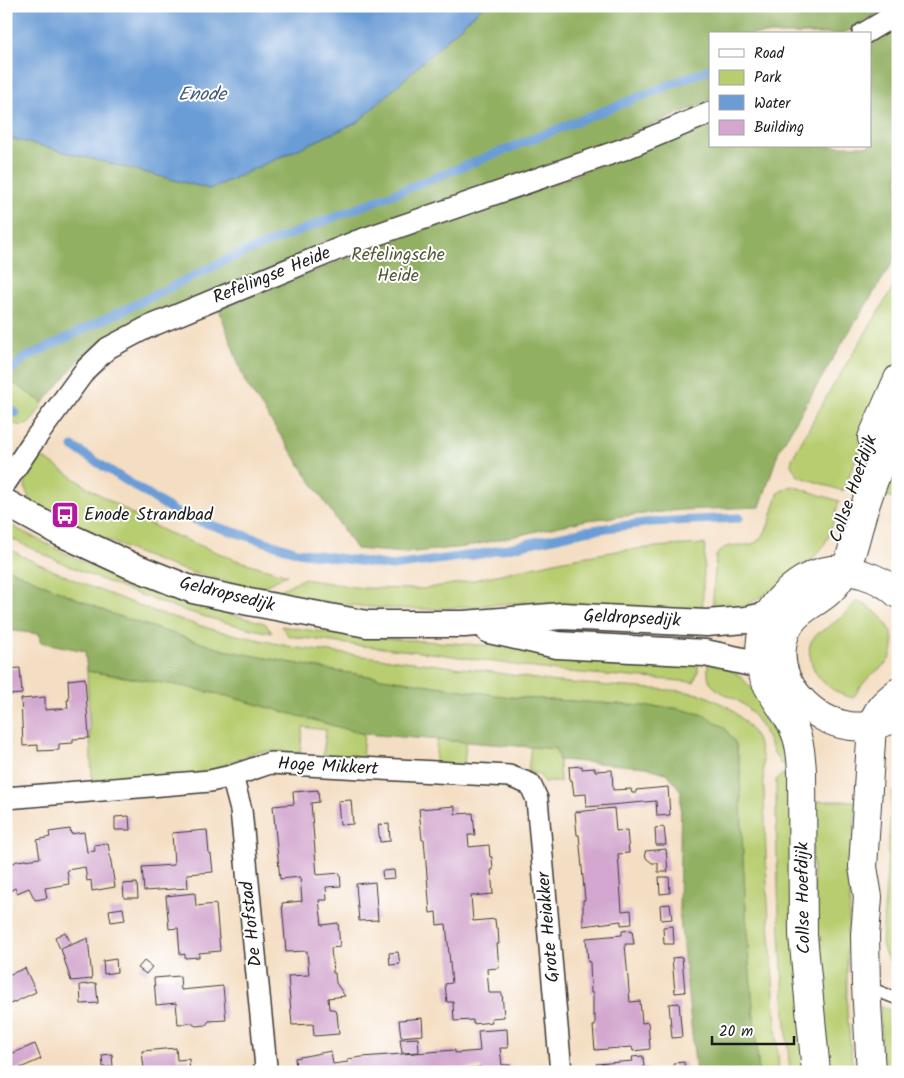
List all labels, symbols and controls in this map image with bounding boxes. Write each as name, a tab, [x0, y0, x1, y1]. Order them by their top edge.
legend	[709, 32, 872, 148]
text: Road	[754, 42, 785, 66]
text: Park	[754, 66, 782, 90]
water label: Enode	[178, 80, 228, 110]
text: Water	[754, 92, 791, 116]
text: Building	[754, 116, 804, 140]
street label: Refelingse Heide	[209, 239, 335, 313]
park label: Refelingsche Heide	[351, 241, 445, 291]
street label: Collse Hoefdijk	[822, 431, 886, 547]
bus stop icon: Enode Strandbad	[50, 500, 80, 530]
place label: Enode Strandbad	[84, 501, 214, 530]
street label: Geldropsedijk	[176, 569, 278, 621]
street label: Geldropsedijk	[583, 602, 682, 636]
street label: Hoge Mikkert	[277, 750, 380, 784]
street label: Collse Hoefdijk	[789, 841, 819, 954]
street label: Grote Heiakker	[530, 869, 568, 984]
street label: De Hofstad	[233, 879, 271, 968]
scale bar	[712, 1013, 794, 1045]
text: 20 m	[719, 1020, 753, 1044]

